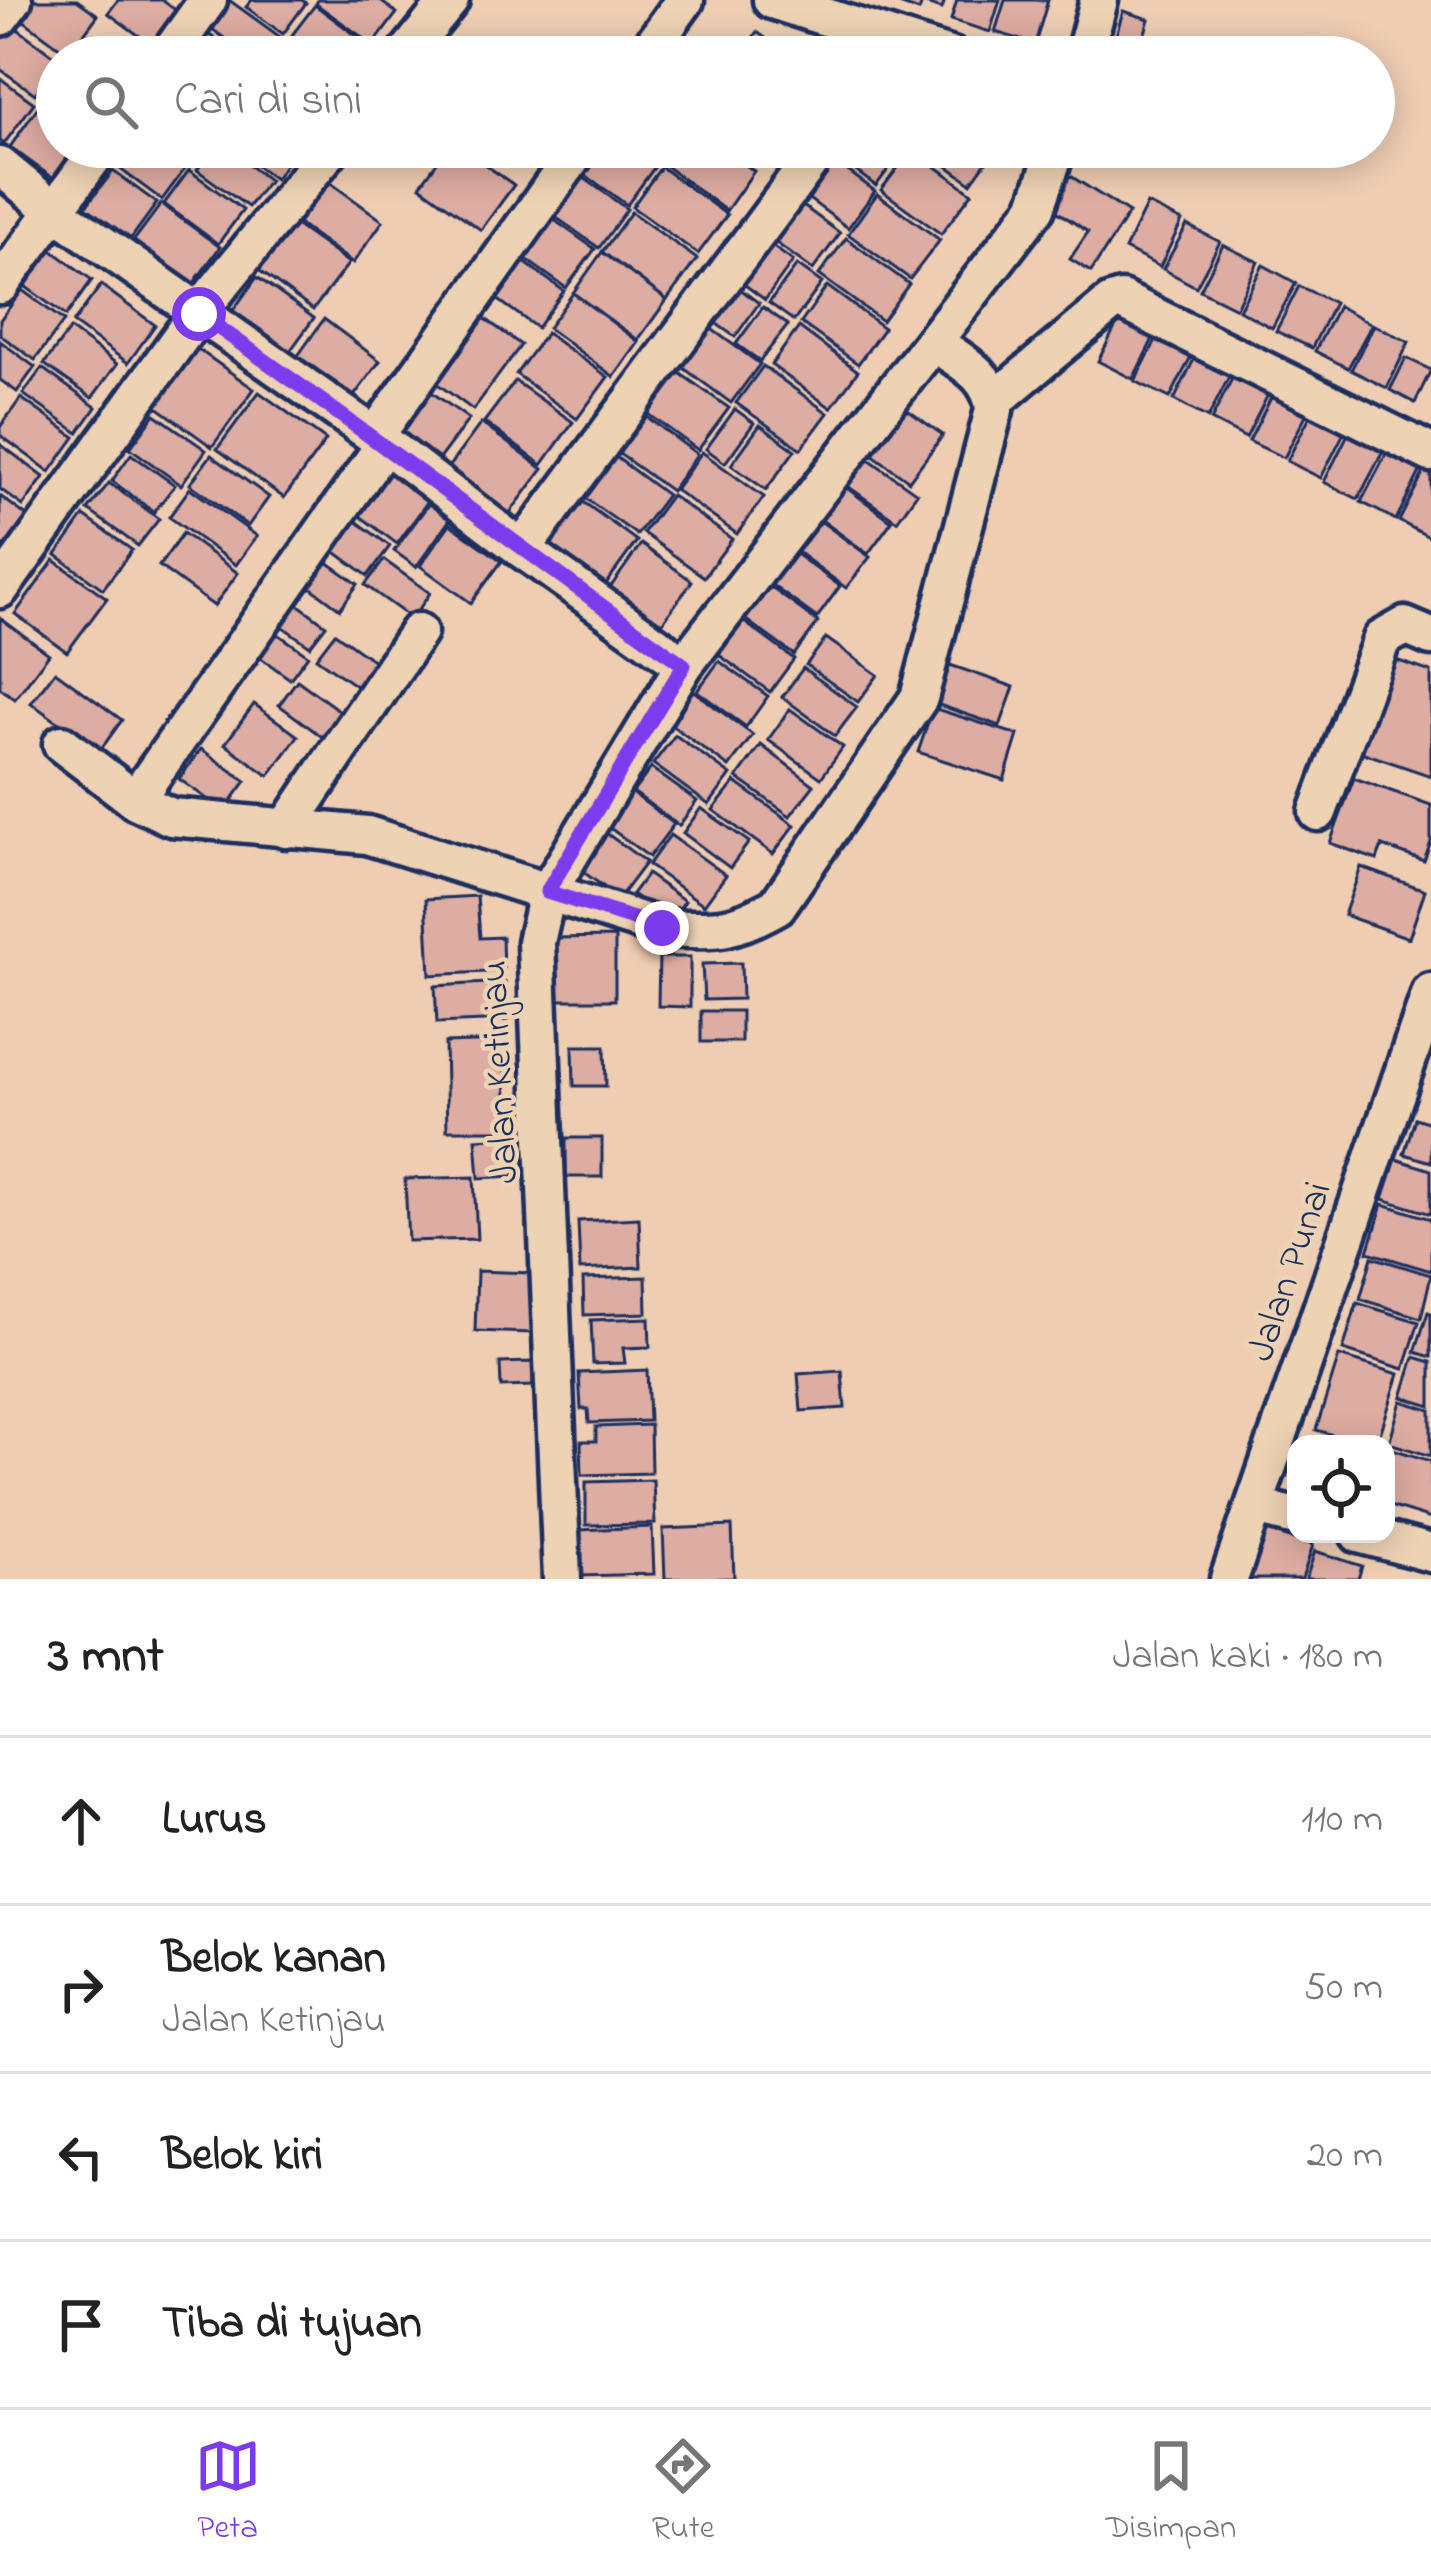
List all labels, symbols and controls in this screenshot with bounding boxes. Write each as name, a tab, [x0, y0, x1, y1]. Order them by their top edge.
search box	[36, 36, 1395, 168]
icon: search	[78, 69, 144, 135]
text: Cari di sini	[174, 69, 362, 135]
route start	[172, 287, 226, 341]
route end	[635, 901, 689, 955]
street label: Jalan Ketinjau	[467, 959, 535, 1185]
street label: Jalan Punai	[1234, 1175, 1348, 1369]
map controls	[1287, 1435, 1395, 1543]
button: locate	[1287, 1435, 1395, 1543]
text: 3 mnt	[48, 1620, 164, 1695]
text: Jalan kaki · 180 m	[1112, 1629, 1383, 1686]
icon: ahead	[48, 1788, 114, 1854]
text: Lurus	[162, 1788, 267, 1854]
text: 110 m	[1301, 1792, 1383, 1849]
text: Belok kanan	[162, 1927, 386, 1993]
icon: right	[48, 1956, 114, 2022]
text: 50 m	[1304, 1960, 1383, 2017]
text: Jalan Ketinjau	[162, 1993, 385, 2050]
icon: left	[48, 2124, 114, 2190]
text: Belok kiri	[162, 2124, 323, 2190]
text: 20 m	[1307, 2128, 1383, 2185]
icon: arrive	[48, 2292, 114, 2358]
text: Tiba di tujuan	[162, 2292, 422, 2358]
tab: Peta	[195, 2433, 261, 2553]
tab: Rute	[650, 2433, 716, 2553]
tab: Disimpan	[1106, 2433, 1236, 2553]

